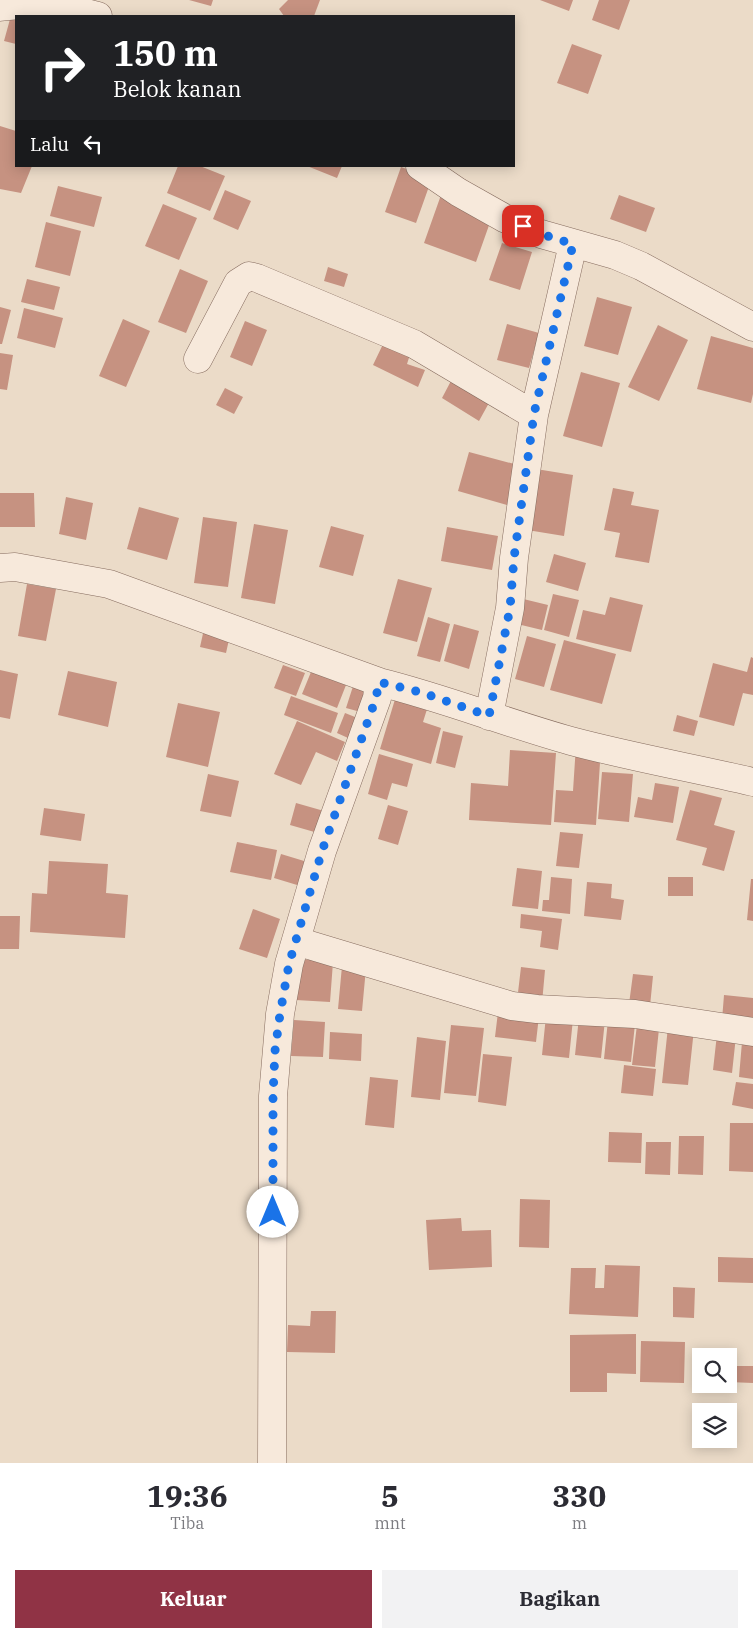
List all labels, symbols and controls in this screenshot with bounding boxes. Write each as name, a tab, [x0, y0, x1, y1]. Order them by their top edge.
text: 150 m	[113, 30, 218, 76]
icon: right	[30, 35, 95, 100]
text: Belok kanan	[113, 74, 241, 103]
icon: left	[79, 130, 107, 158]
text: Lalu	[30, 132, 69, 156]
pin	[502, 205, 544, 247]
icon: arrive	[509, 212, 537, 240]
position arrow	[246, 1185, 298, 1237]
map controls	[692, 1348, 737, 1448]
button: search	[692, 1348, 737, 1393]
button: layers	[692, 1403, 737, 1448]
text: 19:36	[147, 1476, 228, 1515]
text: 5	[381, 1476, 399, 1515]
text: 330	[552, 1476, 606, 1515]
text: Tiba	[170, 1513, 204, 1533]
text: mnt	[374, 1513, 406, 1533]
text: m	[572, 1513, 587, 1533]
button: Keluar	[15, 1570, 372, 1628]
button: Bagikan	[382, 1570, 738, 1628]

